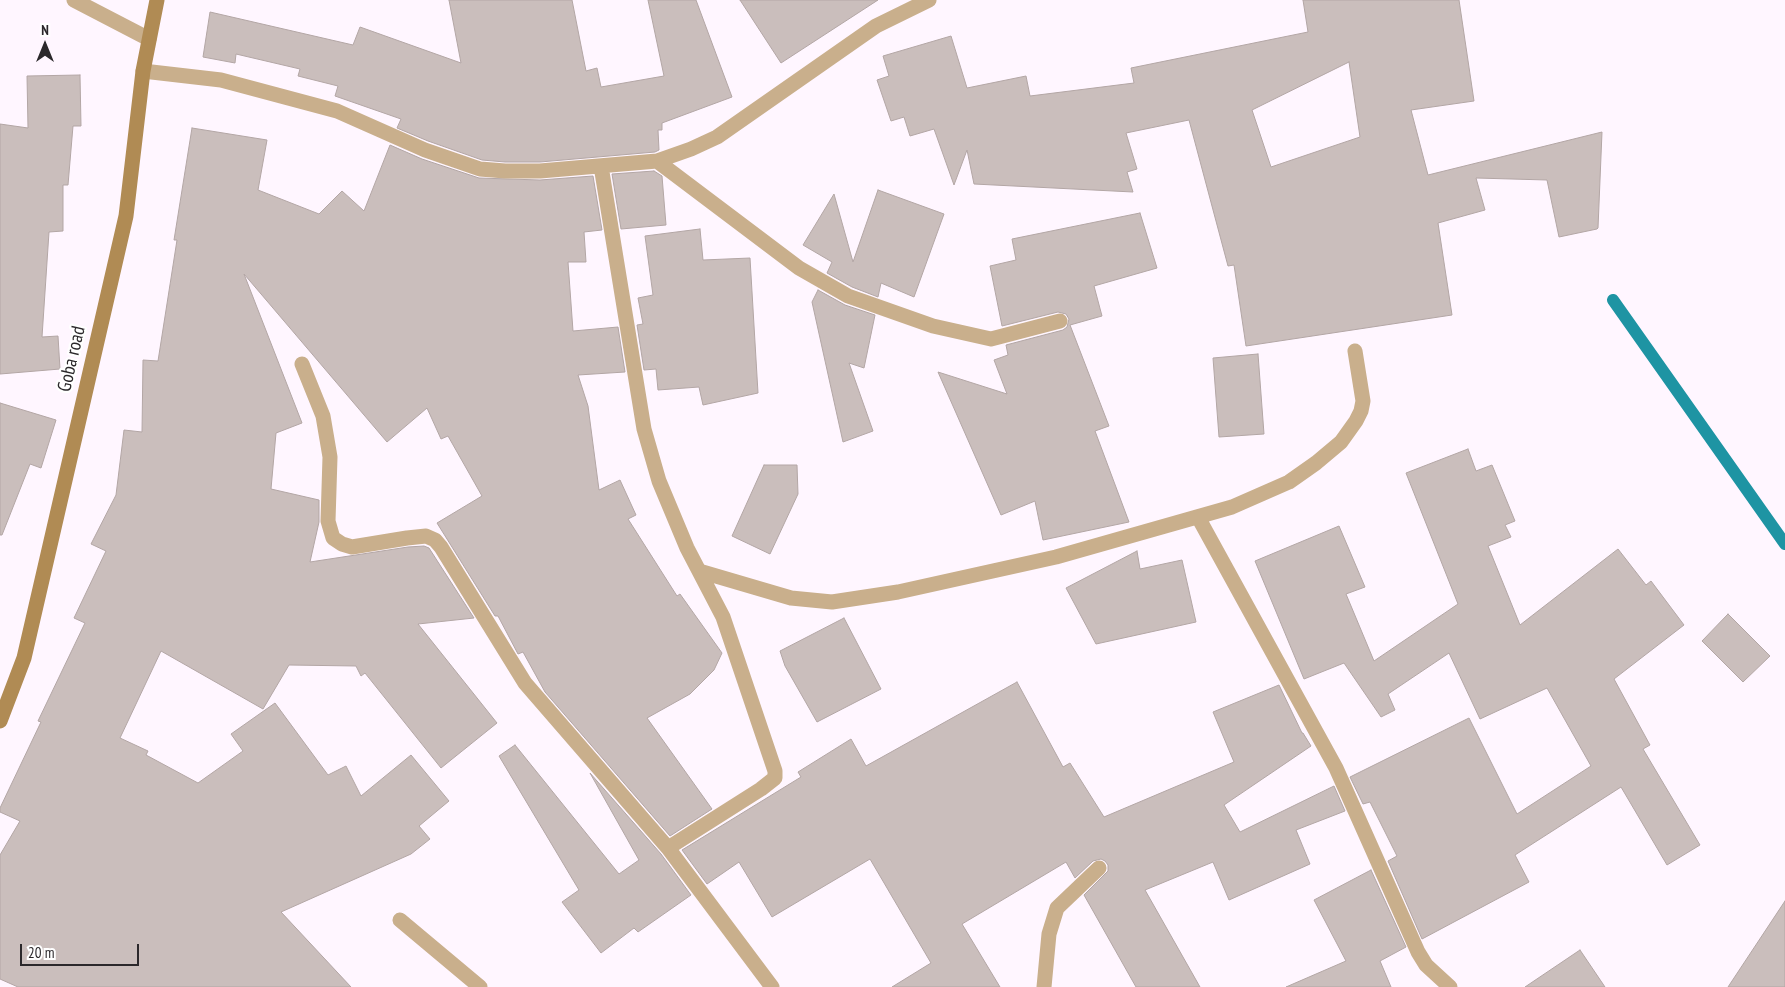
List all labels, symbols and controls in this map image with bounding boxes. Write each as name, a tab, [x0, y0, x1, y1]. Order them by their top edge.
north arrow	[20, 20, 70, 70]
text: N	[41, 21, 49, 39]
street label: Goba road	[53, 324, 91, 394]
scale bar	[22, 934, 141, 966]
text: 20 m	[28, 943, 54, 962]

